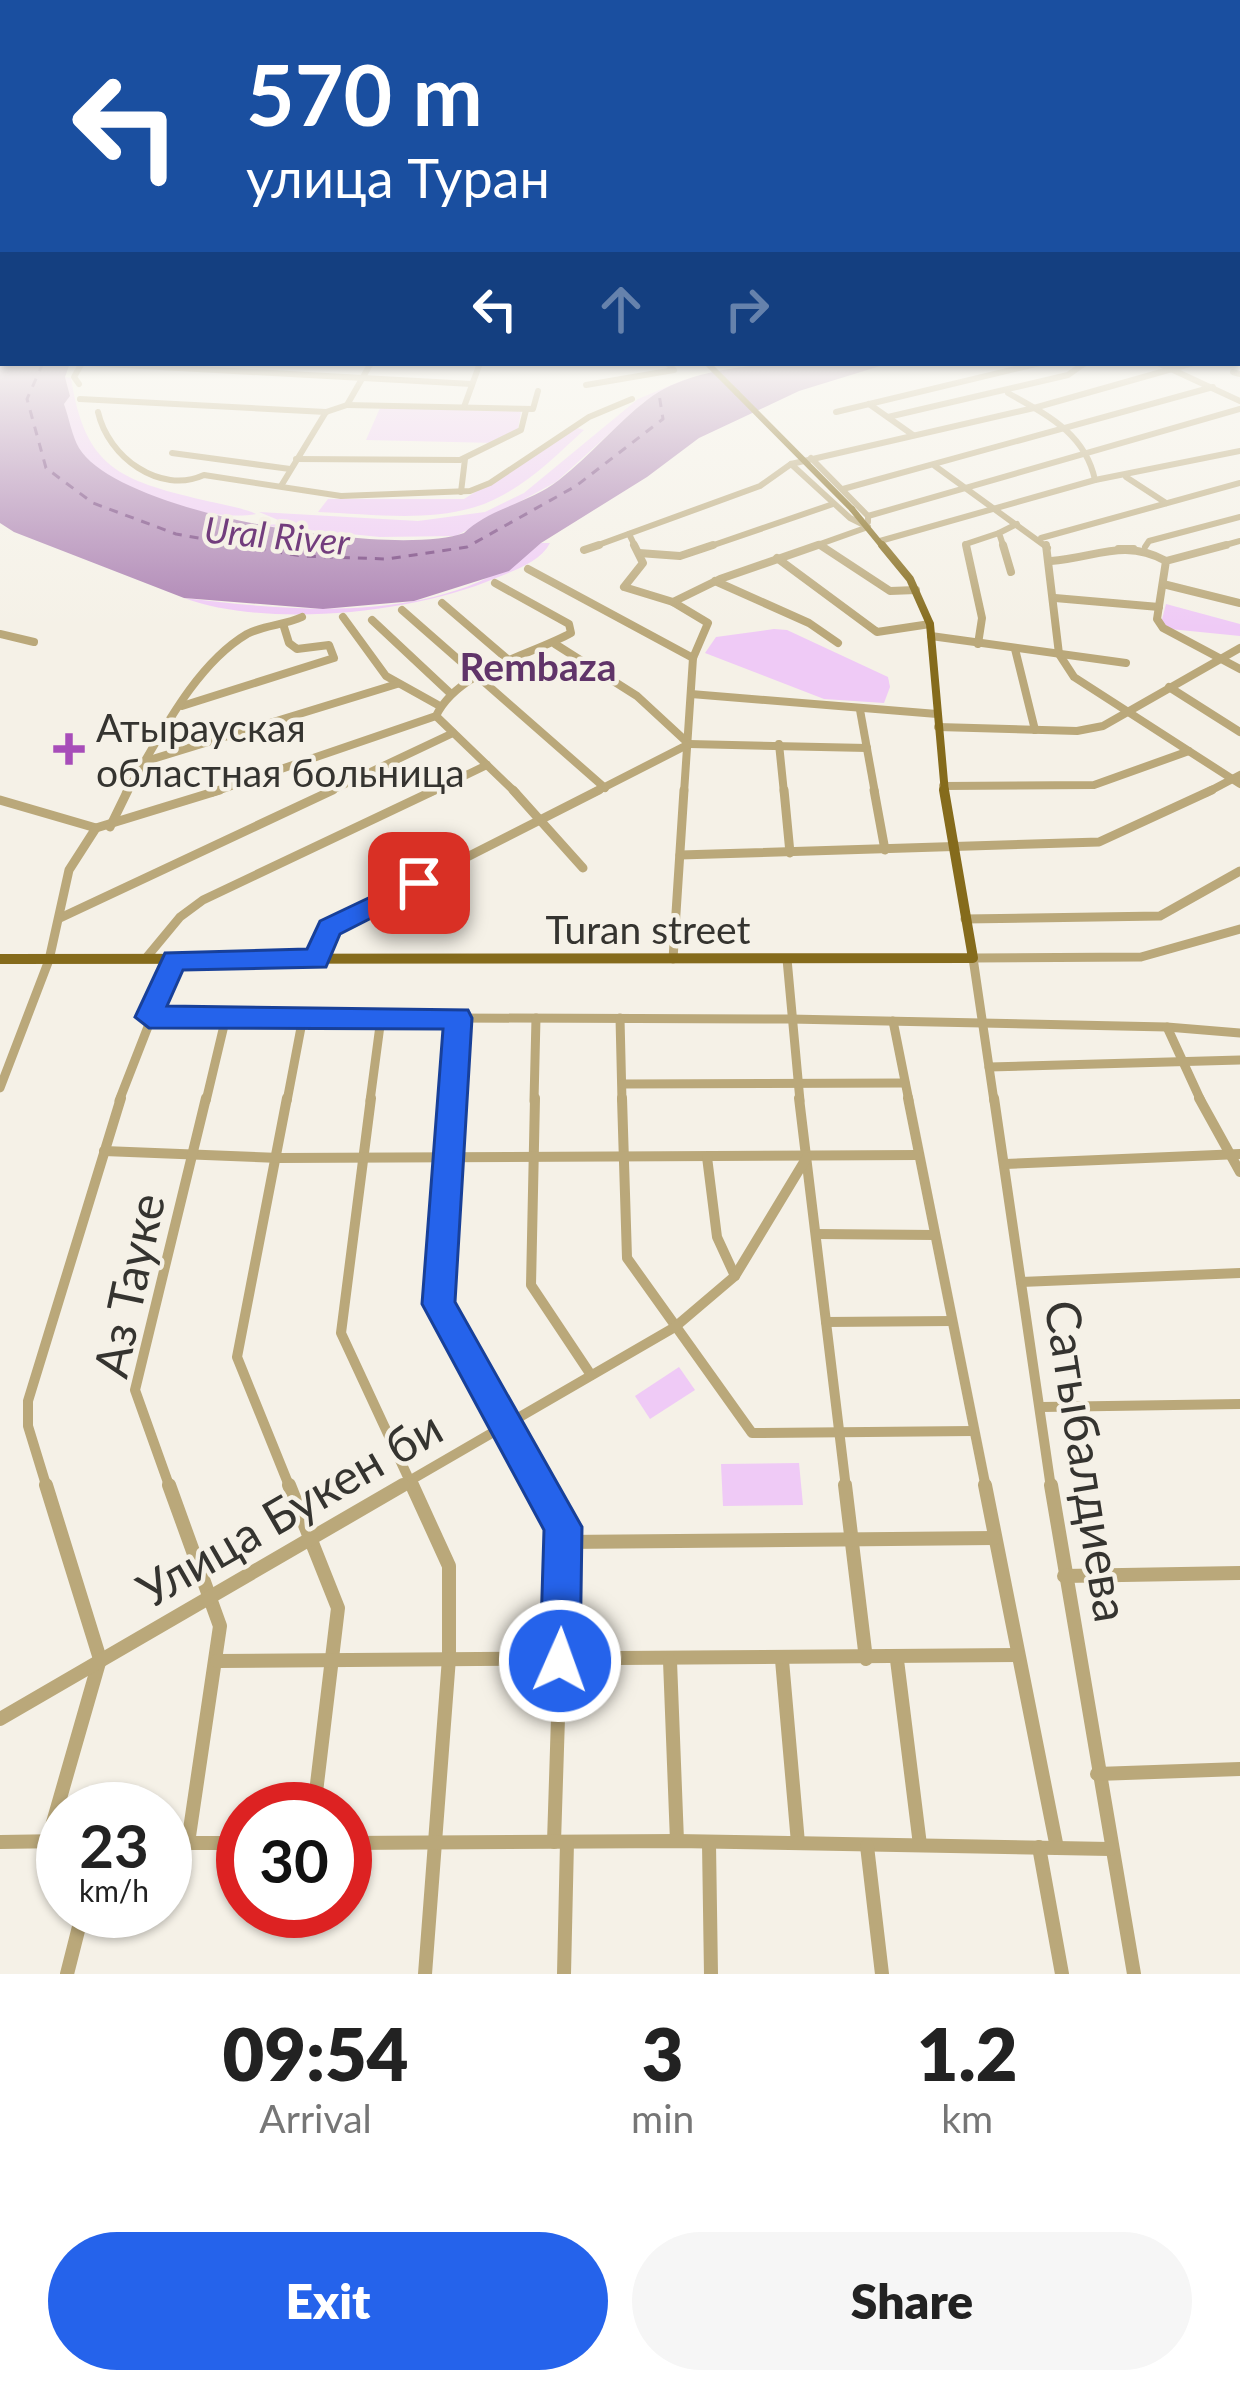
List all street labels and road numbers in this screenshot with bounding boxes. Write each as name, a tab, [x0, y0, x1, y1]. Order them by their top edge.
street label: Turan street	[545, 906, 751, 952]
street label: Аз Тауке	[81, 1188, 175, 1382]
street label: Сатыбалдиева	[1034, 1296, 1142, 1626]
street label: Улица Букен би	[127, 1398, 451, 1618]

